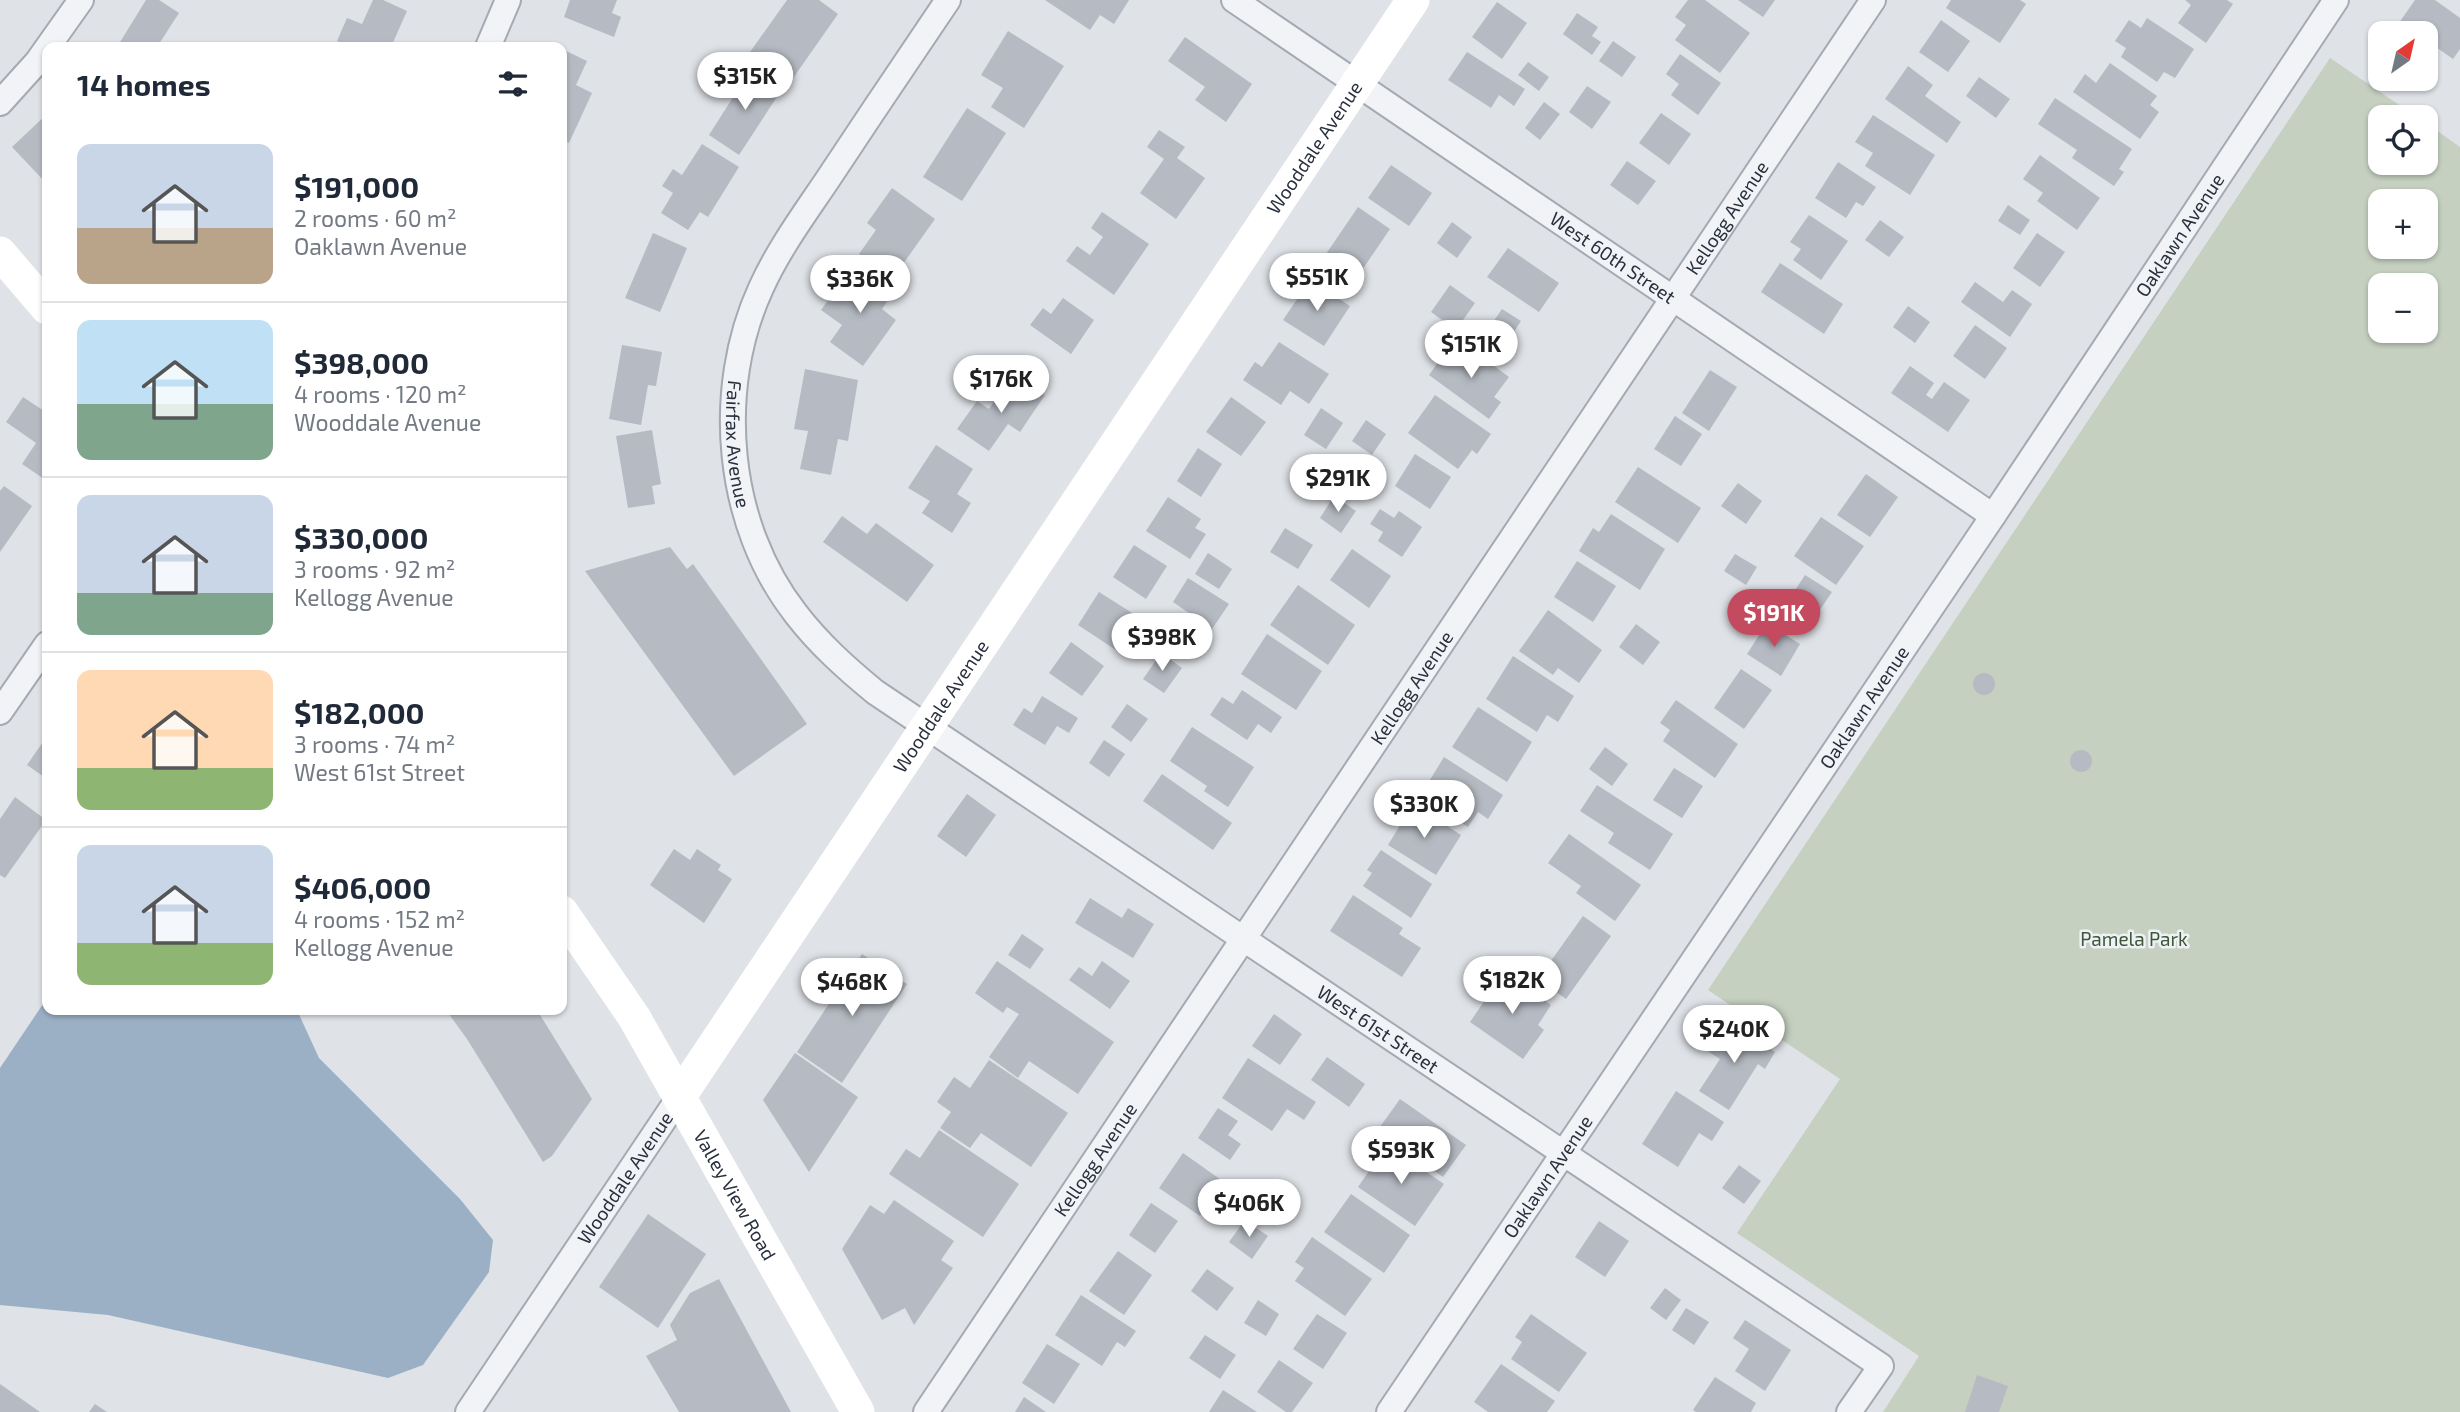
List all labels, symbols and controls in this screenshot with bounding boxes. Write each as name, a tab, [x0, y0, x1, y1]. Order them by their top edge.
north arrow	[2368, 21, 2438, 91]
map controls	[2368, 21, 2438, 343]
pin: $315K	[696, 52, 794, 112]
text: $315K	[713, 61, 777, 89]
icon: filters	[494, 65, 532, 103]
text: 14 homes	[77, 66, 211, 102]
street label: Wooddale Avenue	[1261, 77, 1366, 218]
button: locate	[2368, 105, 2438, 175]
street label: Kellogg Avenue	[1680, 156, 1773, 279]
text: $191,000	[294, 168, 419, 204]
street label: Oaklawn Avenue	[2130, 169, 2229, 301]
icon: home	[133, 172, 217, 256]
button: +	[2368, 189, 2438, 259]
text: 2 rooms · 60 m²	[294, 204, 456, 232]
street label: West 60th Street	[1546, 206, 1680, 308]
text: Oaklawn Avenue	[294, 232, 467, 260]
pin: $551K	[1268, 254, 1366, 313]
pin: $336K	[811, 256, 909, 315]
text: $551K	[1285, 262, 1349, 290]
text: $336K	[826, 264, 894, 292]
button: −	[2368, 273, 2438, 343]
pin: $151K	[1422, 320, 1520, 380]
text: $151K	[1441, 329, 1501, 357]
text: $398,000	[294, 344, 429, 380]
icon: home	[133, 348, 217, 432]
pin: $176K	[952, 356, 1050, 415]
text: $176K	[969, 364, 1033, 392]
street label: Fairfax Avenue	[722, 379, 756, 510]
text: 4 rooms · 120 m²	[294, 380, 467, 408]
text: Wooddale Avenue	[294, 408, 481, 436]
pin: $291K	[1289, 454, 1387, 514]
text: $291K	[1306, 463, 1370, 491]
text: $330,000	[294, 519, 428, 555]
icon: home	[133, 523, 217, 607]
text: 3 rooms · 92 m²	[294, 555, 455, 583]
text: Kellogg Avenue	[294, 583, 454, 611]
pin: $191K	[1725, 590, 1823, 649]
text: $191K	[1743, 598, 1805, 626]
pin: $398K	[1113, 614, 1211, 673]
text: $398K	[1128, 622, 1196, 650]
street label: Kellogg Avenue	[1365, 626, 1458, 749]
street label: Wooddale Avenue	[888, 635, 993, 777]
street label: Oaklawn Avenue	[1814, 641, 1913, 773]
text: $182,000	[294, 694, 425, 730]
icon: home	[133, 698, 217, 782]
text: 3 rooms · 74 m²	[294, 730, 455, 758]
text: West 61st Street	[294, 758, 465, 786]
pin: $330K	[1375, 780, 1473, 840]
text: $330K	[1390, 789, 1458, 817]
text: $406,000	[294, 869, 431, 905]
icon: home	[133, 873, 217, 957]
text: 4 rooms · 152 m²	[294, 905, 465, 933]
park label: Pamela Park	[2080, 927, 2188, 950]
text: Kellogg Avenue	[294, 933, 454, 961]
pin: $182K	[1463, 956, 1561, 1016]
pin: $468K	[803, 958, 901, 1018]
text: $182K	[1479, 965, 1545, 993]
text: $468K	[817, 967, 887, 995]
street label: West 61st Street	[1313, 980, 1443, 1077]
pin: $240K	[1685, 1006, 1783, 1065]
text: $240K	[1699, 1014, 1769, 1042]
street label: Kellogg Avenue	[1049, 1098, 1141, 1220]
street label: Wooddale Avenue	[572, 1107, 677, 1248]
street label: Oaklawn Avenue	[1498, 1110, 1597, 1242]
street label: Valley View Road	[689, 1126, 781, 1264]
pin: $593K	[1352, 1126, 1450, 1186]
text: $593K	[1367, 1135, 1435, 1163]
pin: $406K	[1200, 1180, 1298, 1239]
text: $406K	[1214, 1188, 1284, 1216]

